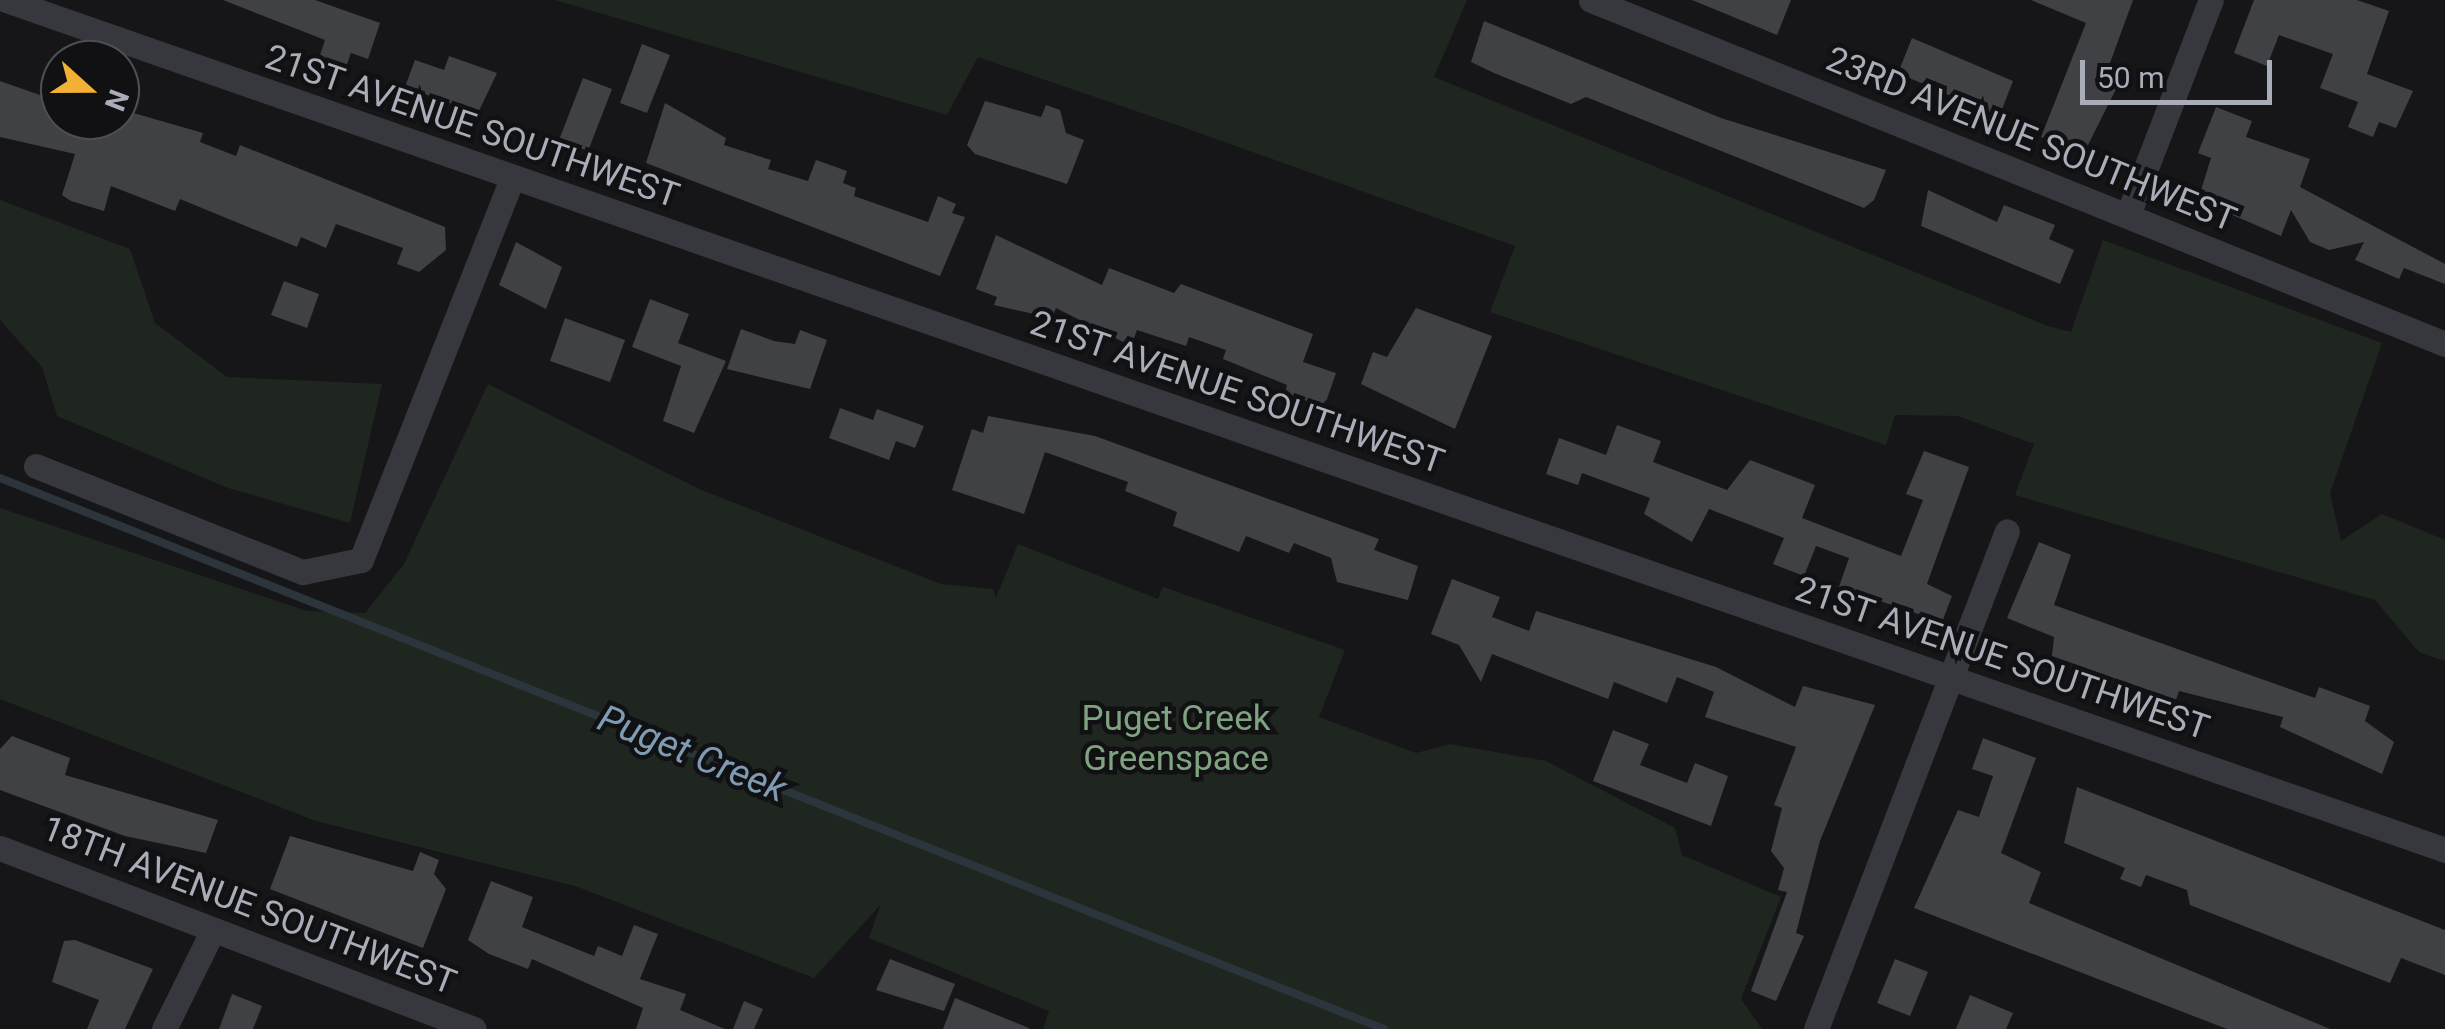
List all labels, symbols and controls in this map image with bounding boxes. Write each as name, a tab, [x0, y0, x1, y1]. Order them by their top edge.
street label: 21ST AVENUE SOUTHWEST	[259, 36, 685, 218]
street label: 23RD AVENUE SOUTHWEST	[1820, 38, 2242, 242]
north arrow	[40, 40, 140, 140]
scale bar	[2085, 40, 2278, 102]
text: 50 m	[2097, 60, 2164, 95]
text: N	[98, 85, 136, 115]
street label: 21ST AVENUE SOUTHWEST	[1024, 302, 1450, 484]
street label: 21ST AVENUE SOUTHWEST	[1789, 568, 2215, 750]
water label: Puget Creek	[591, 696, 793, 812]
park label: Puget Creek Greenspace	[1082, 698, 1270, 780]
street label: 18TH AVENUE SOUTHWEST	[36, 808, 462, 1004]

